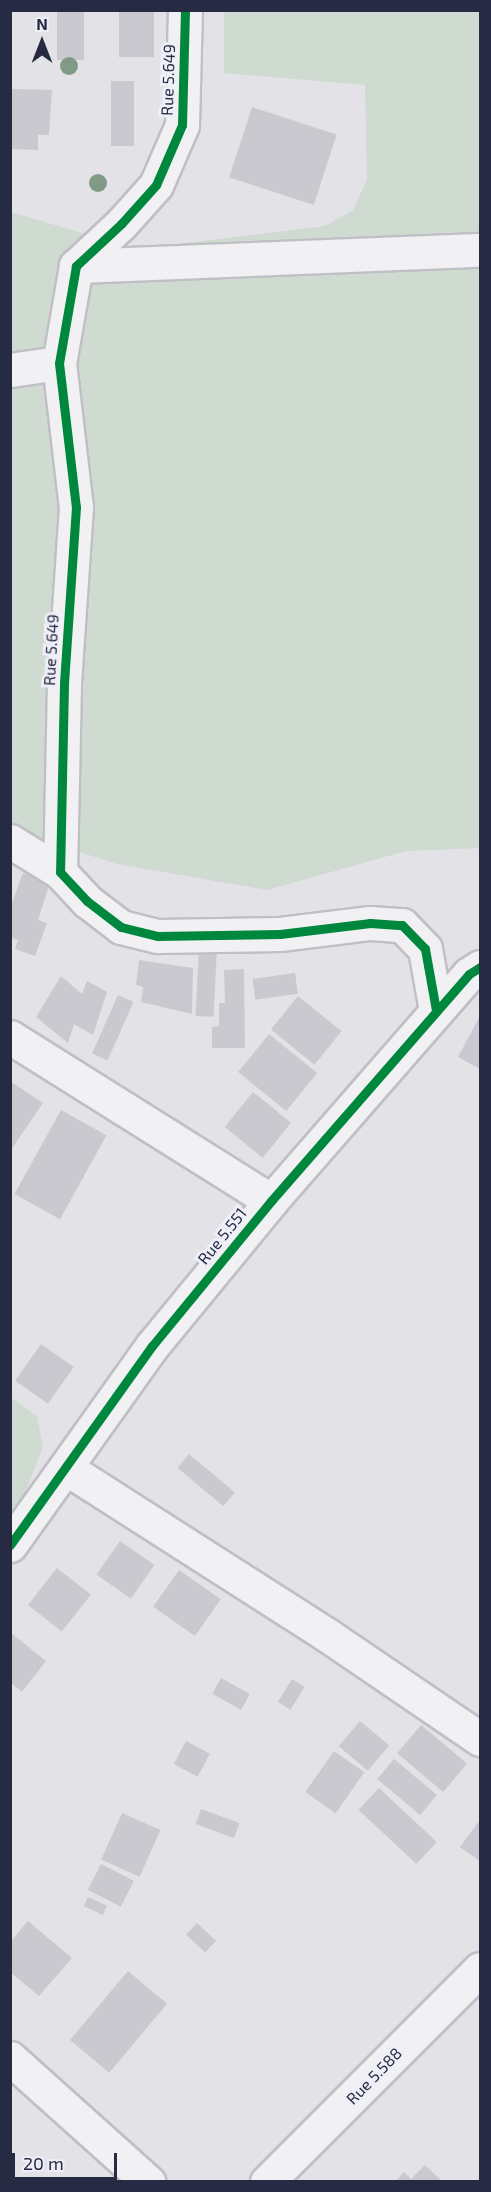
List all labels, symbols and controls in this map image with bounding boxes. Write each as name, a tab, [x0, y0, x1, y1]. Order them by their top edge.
north arrow	[12, 12, 72, 72]
text: N	[36, 14, 48, 33]
street label: Rue 5.649	[157, 44, 179, 116]
street label: Rue 5.649	[40, 614, 62, 686]
street label: Rue 5.551	[193, 1204, 251, 1268]
street label: Rue 5.588	[342, 2044, 406, 2108]
scale bar	[15, 2141, 120, 2179]
text: 20 m	[23, 2152, 64, 2174]

